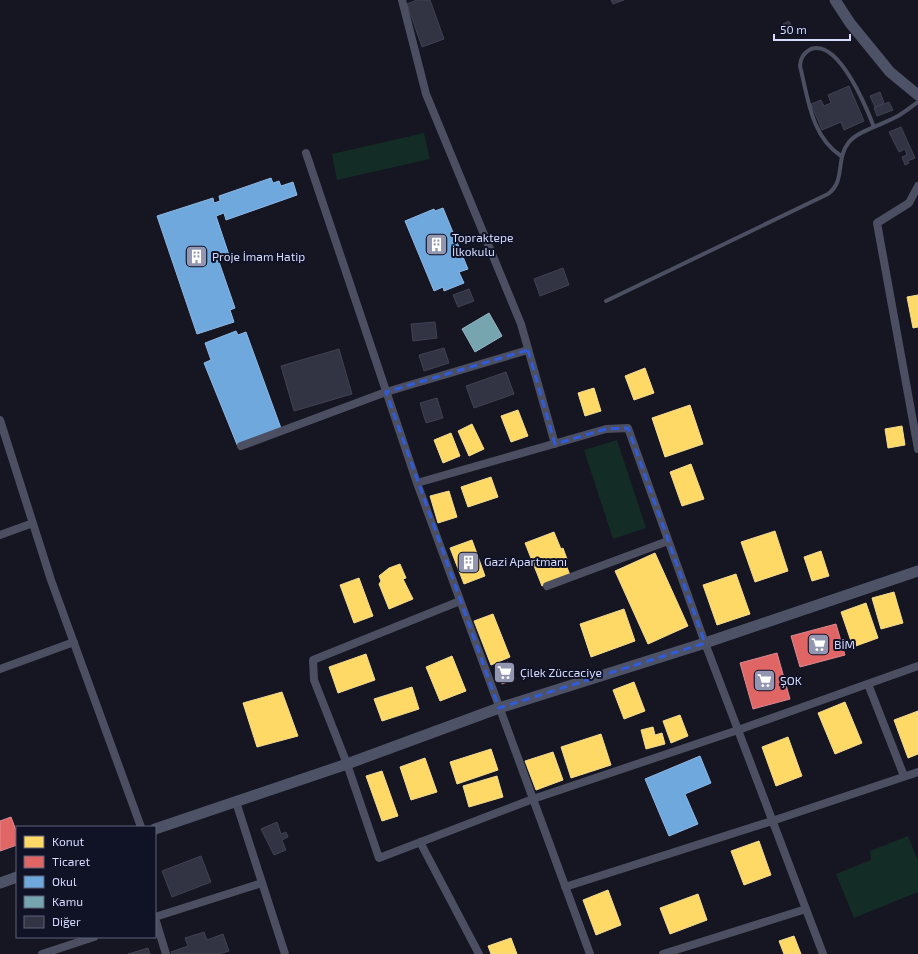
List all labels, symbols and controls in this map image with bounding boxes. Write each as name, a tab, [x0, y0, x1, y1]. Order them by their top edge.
scale bar	[774, 16, 850, 42]
text: 50 m	[780, 22, 807, 36]
place label: Topraktepe İlkokulu	[452, 230, 513, 258]
building icon: Topraktepe İlkokulu	[423, 232, 449, 258]
building icon: Proje İmam Hatip	[184, 244, 210, 270]
place label: Proje İmam Hatip	[212, 249, 305, 264]
building icon: Gazi Apartmanı	[455, 549, 481, 575]
place label: Gazi Apartmanı	[484, 554, 567, 568]
supermarket icon: BİM	[805, 632, 831, 658]
place label: BİM	[834, 637, 855, 651]
supermarket icon: Çilek Züccaciye	[492, 660, 518, 686]
place label: Çilek Züccaciye	[520, 665, 602, 680]
supermarket icon: ŞOK	[752, 668, 778, 694]
place label: ŞOK	[780, 673, 802, 689]
legend	[16, 826, 156, 938]
text: Konut	[52, 834, 85, 848]
text: Ticaret	[52, 854, 91, 868]
text: Okul	[52, 874, 77, 888]
text: Kamu	[52, 894, 83, 908]
text: Diğer	[52, 914, 81, 928]

